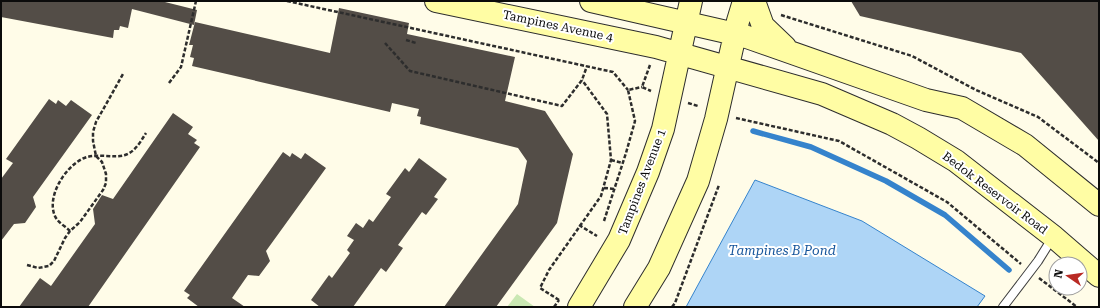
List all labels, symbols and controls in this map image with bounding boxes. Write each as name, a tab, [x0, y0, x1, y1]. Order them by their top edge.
street label: Tampines Avenue 4	[502, 7, 615, 45]
street label: Tampines Avenue 1	[615, 127, 669, 237]
street label: Bedok Reservoir Road	[940, 149, 1051, 237]
water label: Tampines B Pond	[728, 243, 836, 258]
north arrow	[1048, 256, 1088, 296]
text: N	[1051, 268, 1066, 279]

